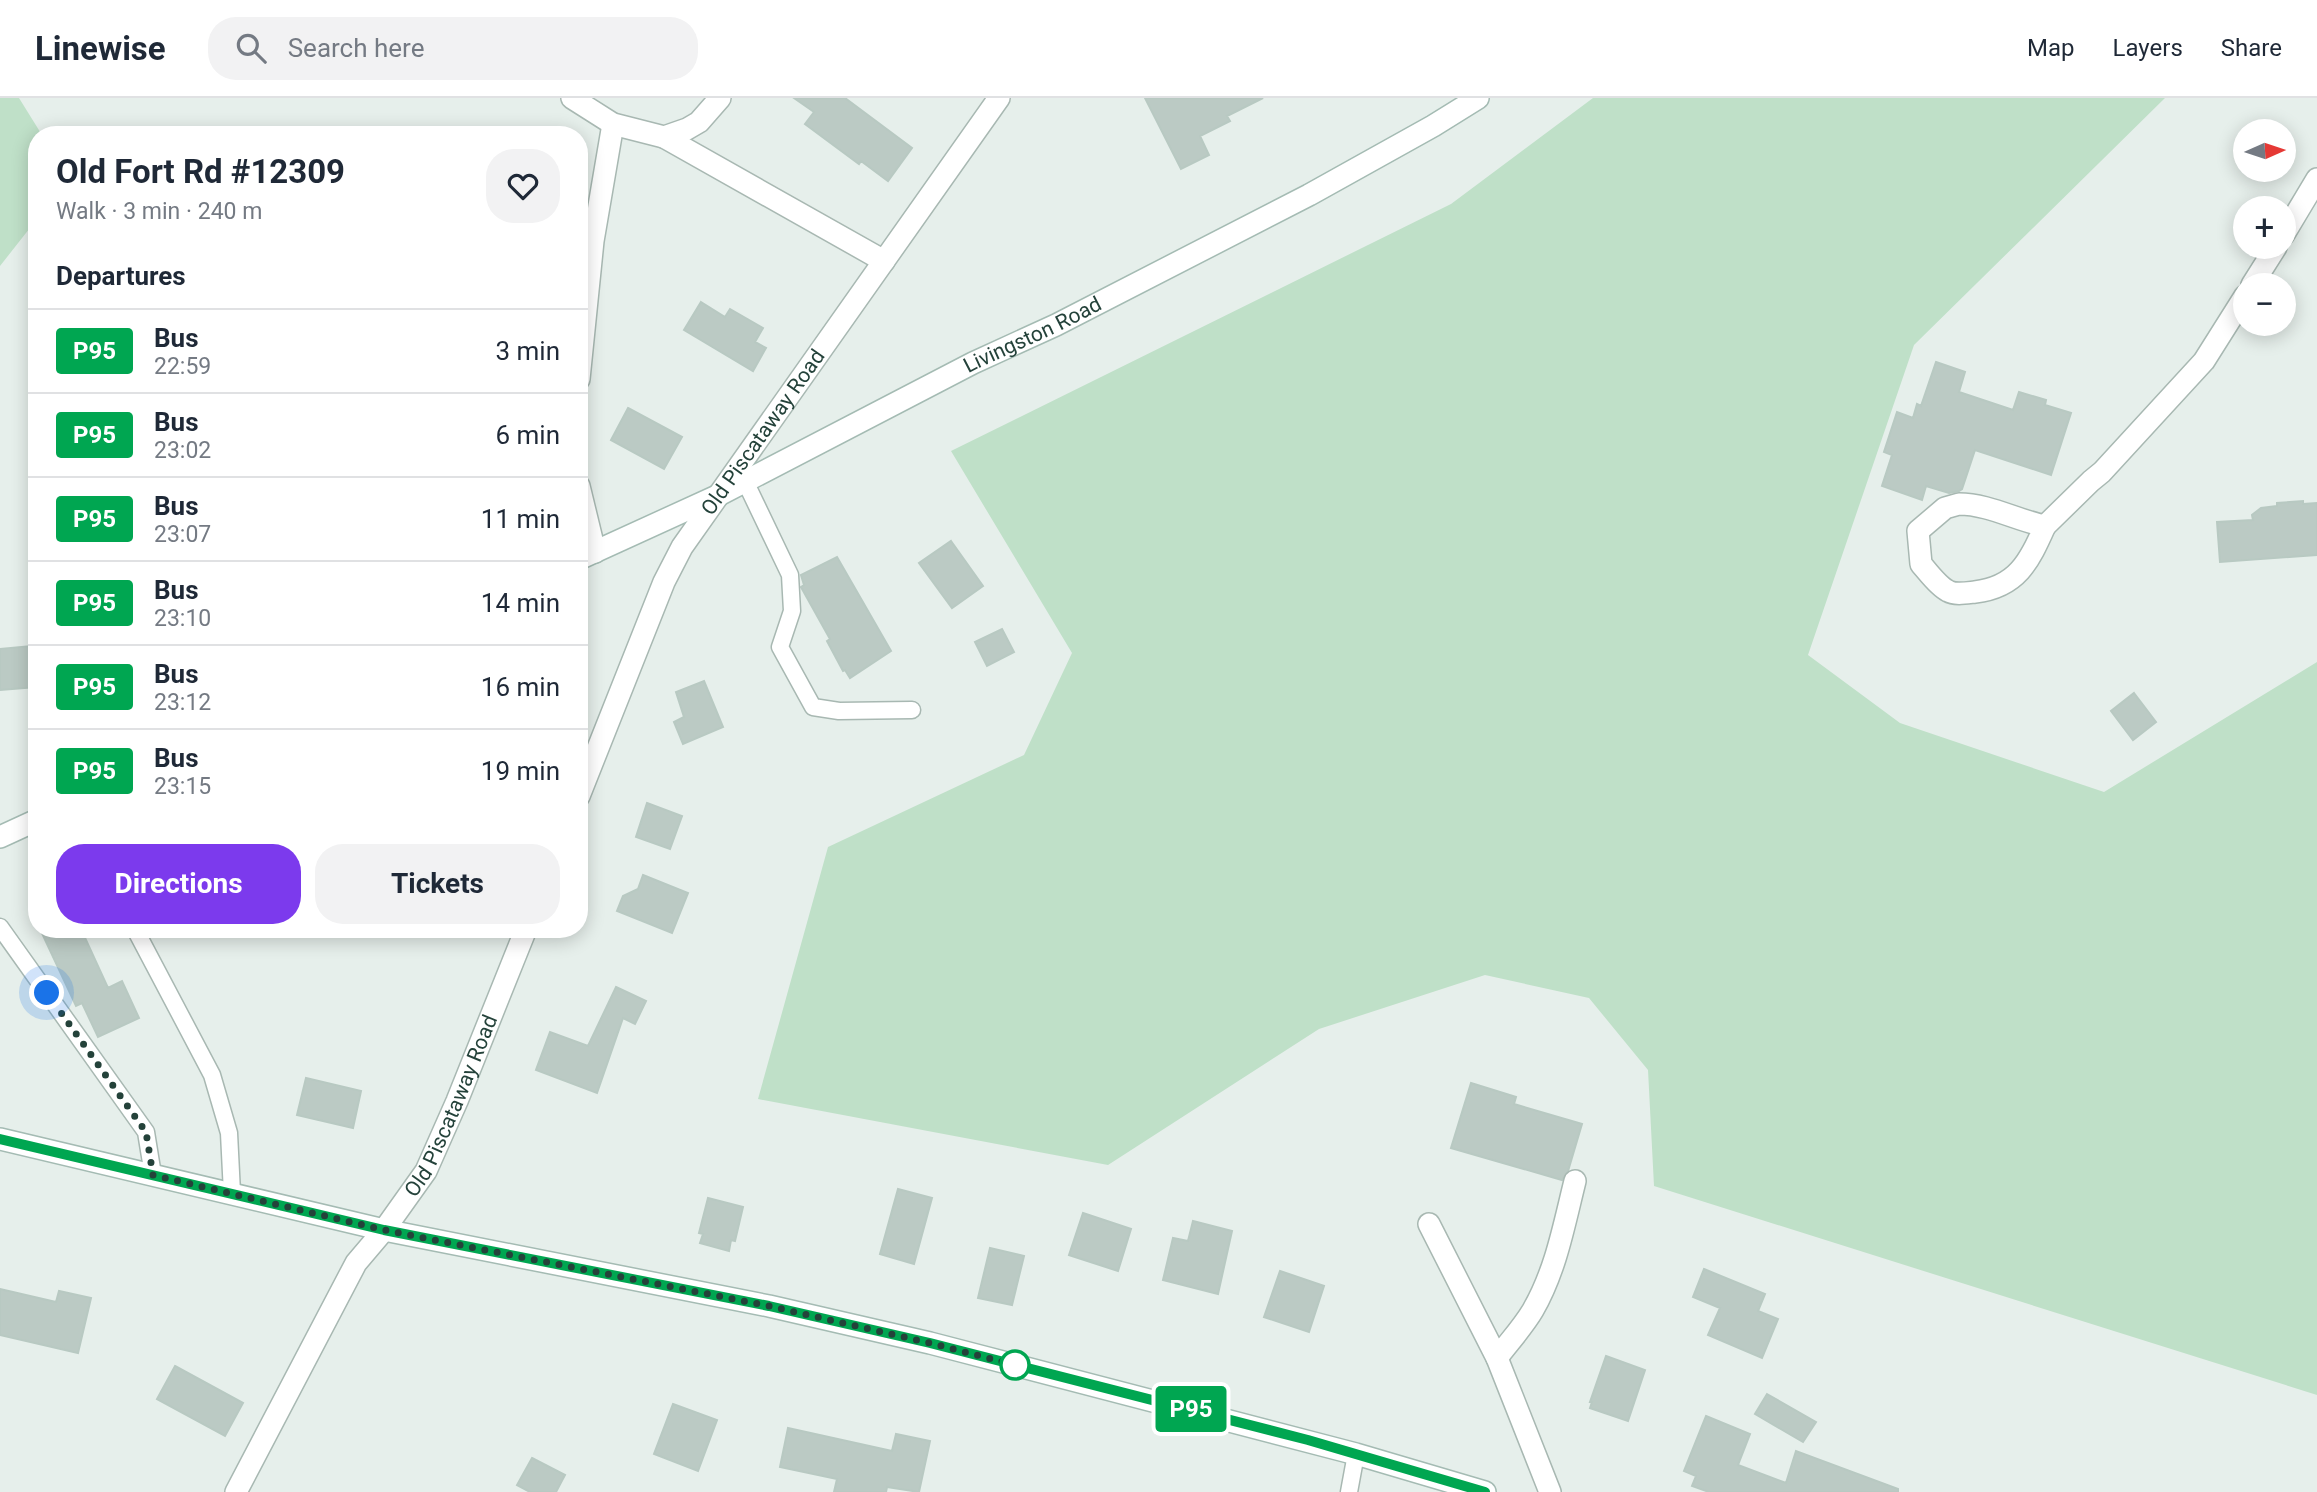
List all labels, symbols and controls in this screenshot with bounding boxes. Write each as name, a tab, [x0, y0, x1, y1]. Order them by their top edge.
search box	[208, 17, 698, 80]
text: Linewise	[35, 29, 166, 68]
icon: search	[232, 29, 270, 67]
text: Search here	[288, 33, 424, 63]
text: Map	[2027, 34, 2075, 62]
text: Layers	[2113, 34, 2183, 62]
text: Share	[2221, 34, 2282, 62]
north arrow	[2233, 119, 2296, 182]
map controls	[2233, 119, 2296, 336]
button: heart	[486, 149, 560, 223]
text: Old Fort Rd #12309	[56, 152, 345, 191]
button: +	[2233, 196, 2296, 259]
text: Walk · 3 min · 240 m	[56, 198, 262, 225]
text: Departures	[56, 261, 186, 291]
button: −	[2233, 273, 2296, 336]
street label: Livingston Road	[959, 292, 1105, 378]
text: Bus	[154, 323, 199, 353]
text: 3 min	[495, 336, 560, 366]
text: P95	[73, 337, 116, 365]
street label: Old Piscataway Road	[696, 345, 830, 520]
text: 22:59	[154, 353, 211, 380]
text: Bus	[154, 407, 199, 437]
text: 6 min	[495, 420, 560, 450]
text: P95	[73, 421, 116, 449]
text: 23:02	[154, 437, 211, 464]
text: Bus	[154, 491, 199, 521]
text: 11 min	[481, 504, 560, 534]
text: P95	[73, 505, 116, 533]
text: 23:07	[154, 521, 211, 548]
text: Bus	[154, 575, 199, 605]
text: 14 min	[481, 588, 560, 618]
text: P95	[73, 589, 116, 617]
text: 23:10	[154, 605, 211, 632]
text: Bus	[154, 659, 199, 689]
text: 16 min	[481, 672, 560, 702]
text: P95	[73, 673, 116, 701]
text: 23:12	[154, 689, 211, 716]
text: Bus	[154, 743, 199, 773]
text: 19 min	[481, 756, 560, 786]
text: P95	[73, 757, 116, 785]
text: 23:15	[154, 773, 211, 800]
button: Directions	[56, 844, 301, 924]
button: Tickets	[315, 844, 560, 924]
your location	[29, 975, 64, 1010]
street label: Old Piscataway Road	[400, 1011, 502, 1201]
unlabelled marker	[1000, 1350, 1030, 1380]
line badge: P95	[1151, 1386, 1231, 1432]
text: P95	[1169, 1395, 1213, 1423]

